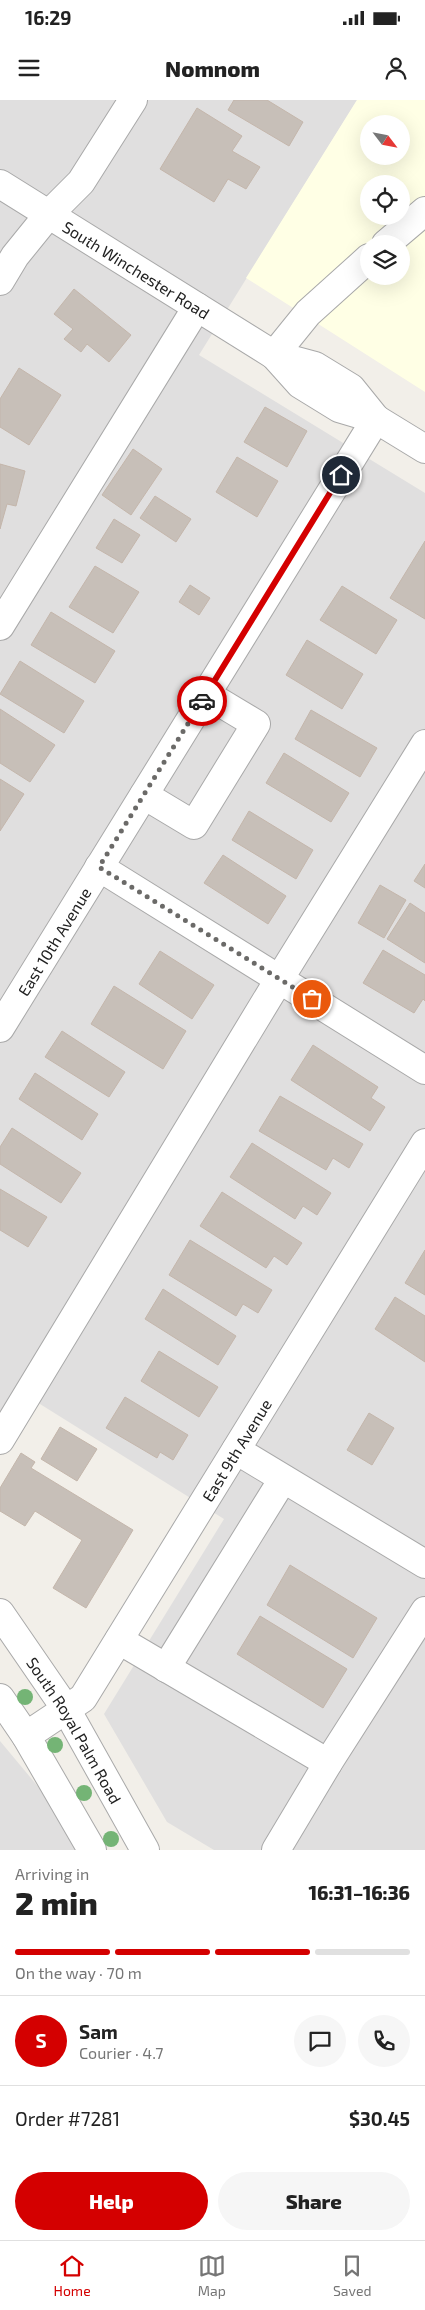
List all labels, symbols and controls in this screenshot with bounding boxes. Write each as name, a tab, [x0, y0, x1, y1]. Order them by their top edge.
text: 16:29	[25, 6, 72, 29]
icon: menu	[15, 54, 43, 82]
icon: person	[382, 54, 410, 82]
text: Nomnom	[165, 55, 260, 81]
north arrow	[360, 115, 410, 165]
map controls	[360, 115, 410, 285]
button: locate	[360, 175, 410, 225]
street label: South Winchester Road	[60, 216, 214, 322]
button: layers	[360, 235, 410, 285]
pin	[320, 454, 362, 496]
icon: home	[327, 461, 355, 489]
courier	[177, 676, 227, 726]
icon: car	[188, 687, 216, 715]
street label: East 10th Avenue	[13, 884, 94, 999]
pin	[291, 978, 333, 1020]
icon: bag	[298, 985, 326, 1013]
street label: East 9th Avenue	[197, 1395, 275, 1505]
street label: South Royal Palm Road	[23, 1653, 126, 1806]
text: Arriving in	[15, 1864, 89, 1883]
text: 16:31–16:36	[308, 1881, 410, 1904]
text: 2 min	[15, 1883, 98, 1921]
text: On the way · 70 m	[15, 1963, 142, 1982]
button: chat	[294, 2015, 346, 2067]
button: phone	[358, 2015, 410, 2067]
text: Sam	[79, 2020, 118, 2043]
text: S	[35, 2029, 47, 2052]
text: Courier · 4.7	[79, 2043, 163, 2062]
text: Order #7281	[15, 2107, 120, 2130]
text: $30.45	[349, 2107, 410, 2130]
button: Help	[15, 2172, 208, 2230]
button: Share	[218, 2172, 410, 2230]
tab: Home	[54, 2252, 91, 2299]
tab: Map	[198, 2252, 226, 2299]
tab: Saved	[333, 2252, 371, 2299]

